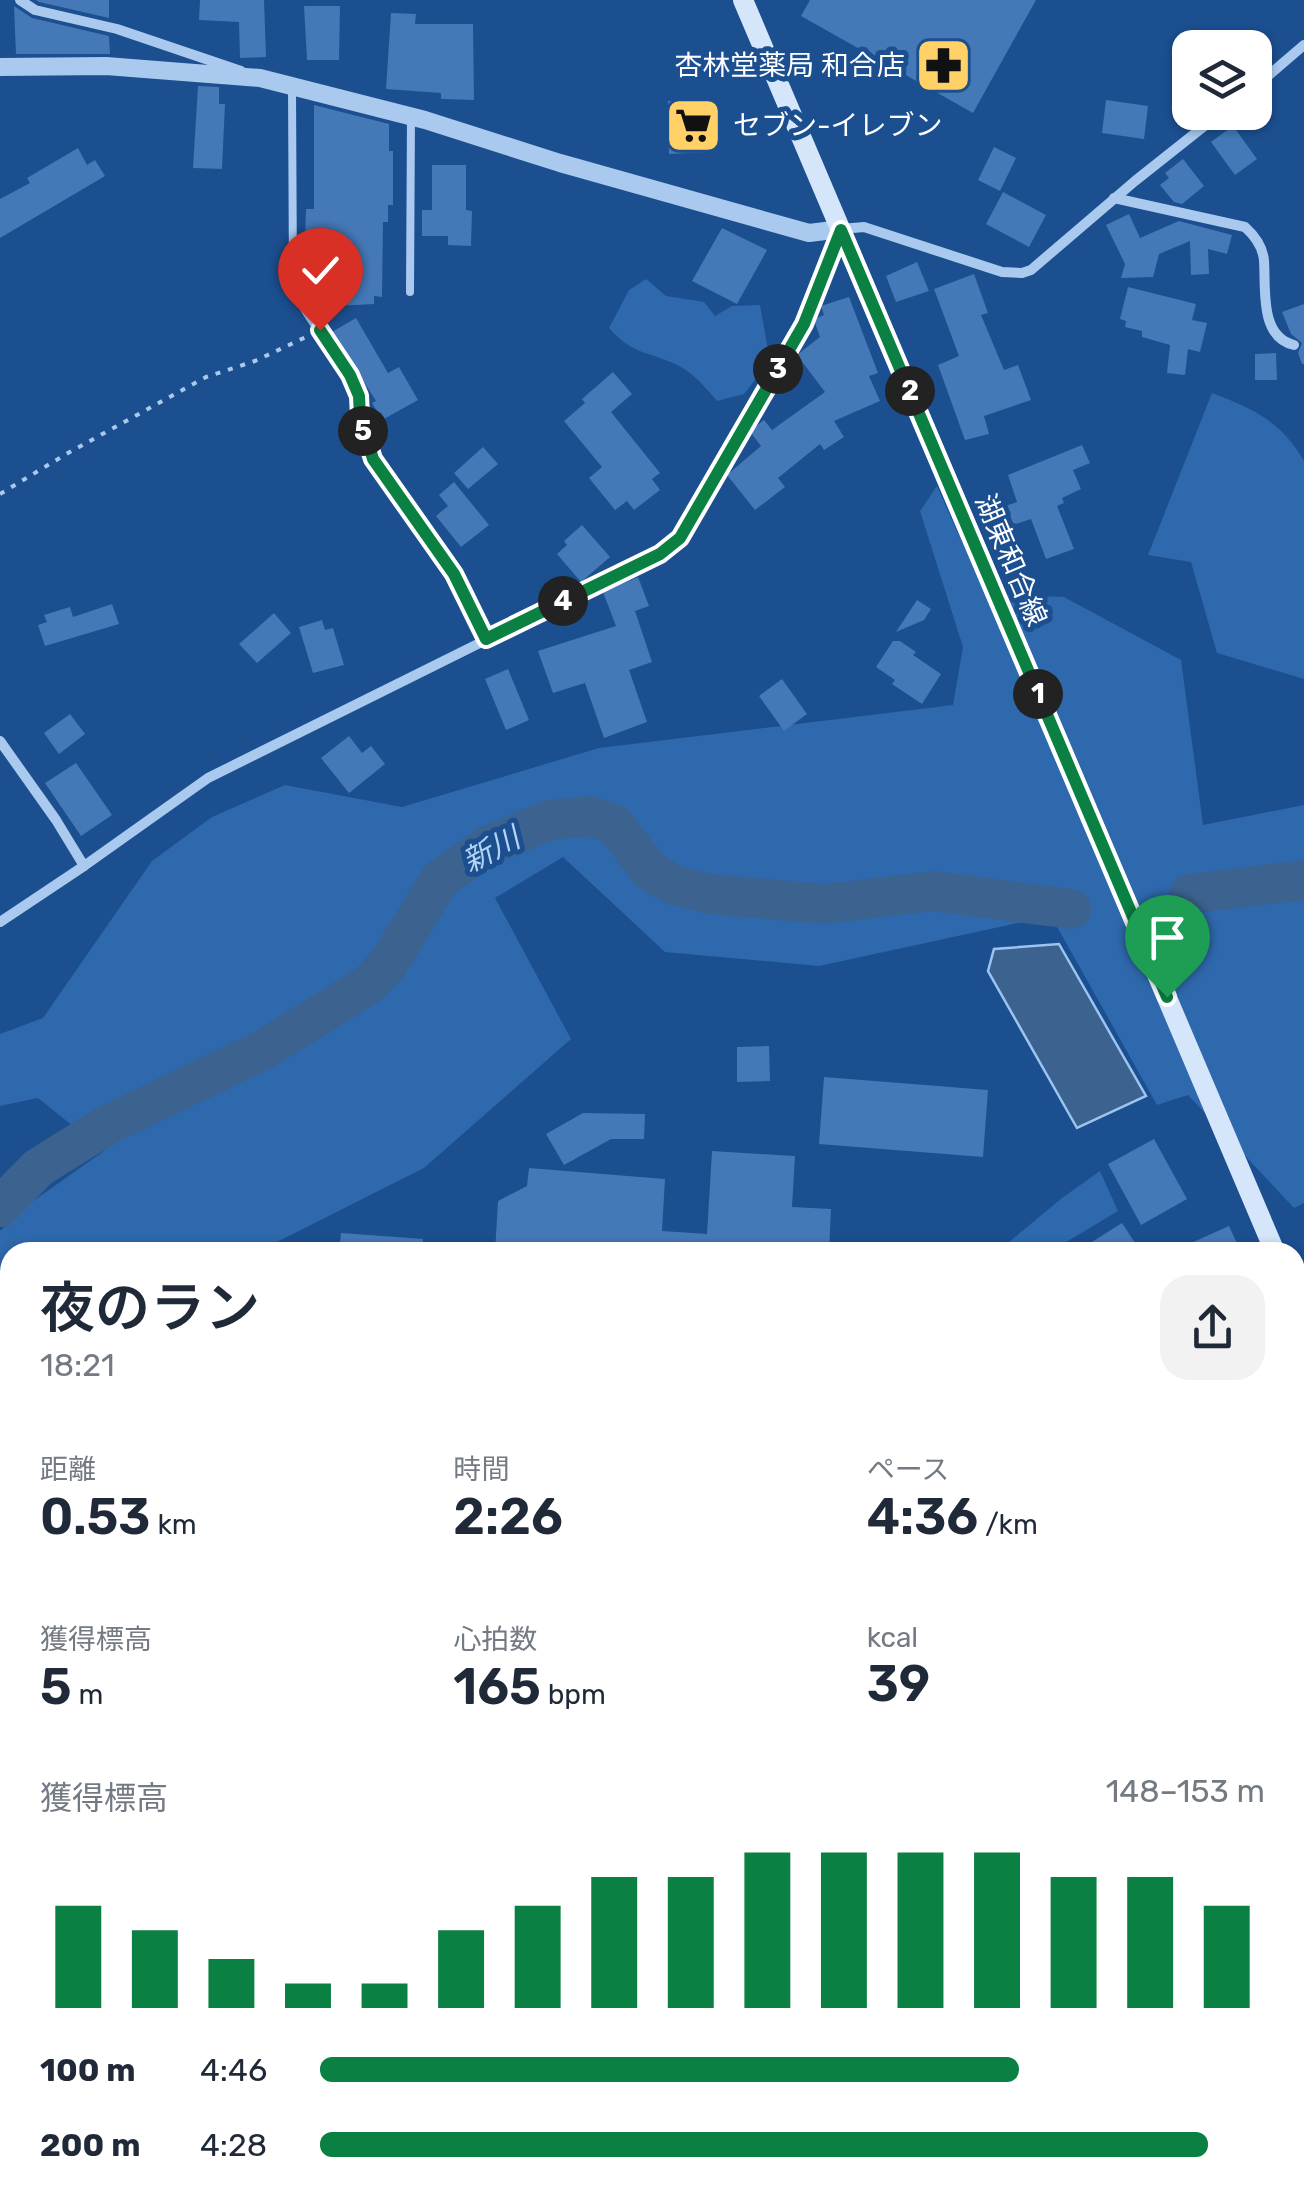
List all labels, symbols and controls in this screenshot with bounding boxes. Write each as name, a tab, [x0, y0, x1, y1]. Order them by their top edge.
map controls	[1172, 30, 1272, 130]
button: layers	[1172, 30, 1272, 130]
pharmacy icon: 杏林堂薬局 和合店	[914, 35, 974, 95]
place label: 杏林堂薬局 和合店	[674, 49, 905, 82]
supermarket icon: セブン-イレブン	[664, 95, 724, 155]
place label: セブン-イレブン	[733, 109, 943, 142]
pin	[278, 228, 363, 331]
icon: check	[293, 243, 348, 298]
pin: 3	[753, 344, 803, 394]
text: 3	[769, 352, 787, 385]
pin: 2	[885, 366, 935, 416]
text: 2	[901, 374, 919, 407]
pin: 5	[338, 406, 388, 456]
text: 5	[354, 414, 372, 447]
street label: 湖東和合線	[968, 489, 1054, 631]
pin: 4	[538, 576, 588, 626]
text: 4	[553, 584, 573, 617]
pin: 1	[1013, 669, 1063, 719]
text: 1	[1031, 677, 1045, 710]
water label: 新川	[456, 819, 529, 880]
pin	[1125, 895, 1210, 998]
icon: arrive	[1140, 910, 1195, 965]
button: share	[1160, 1275, 1265, 1380]
text: 夜のラン	[40, 1276, 260, 1341]
text: 18:21	[40, 1346, 115, 1384]
text: 距離	[40, 1453, 96, 1486]
text: 時間	[453, 1453, 509, 1486]
text: ペース	[867, 1453, 949, 1486]
text: 0.53	[40, 1487, 151, 1547]
text: 2:26	[453, 1487, 563, 1547]
text: 4:36	[867, 1487, 978, 1547]
text: km	[151, 1508, 197, 1541]
text: /km	[978, 1508, 1038, 1541]
text: kcal	[867, 1621, 918, 1654]
text: 獲得標高	[40, 1623, 152, 1656]
text: 心拍数	[453, 1623, 537, 1656]
text: 39	[867, 1654, 930, 1714]
text: 5	[40, 1657, 72, 1717]
text: 165	[453, 1657, 541, 1717]
text: m	[72, 1678, 103, 1711]
text: bpm	[541, 1678, 606, 1711]
text: 148–153 m	[1106, 1772, 1265, 1810]
text: 獲得標高	[40, 1779, 168, 1817]
text: 100 m	[40, 2051, 136, 2089]
text: 4:46	[200, 2051, 267, 2089]
text: 200 m	[40, 2126, 140, 2164]
text: 4:28	[200, 2126, 267, 2164]

